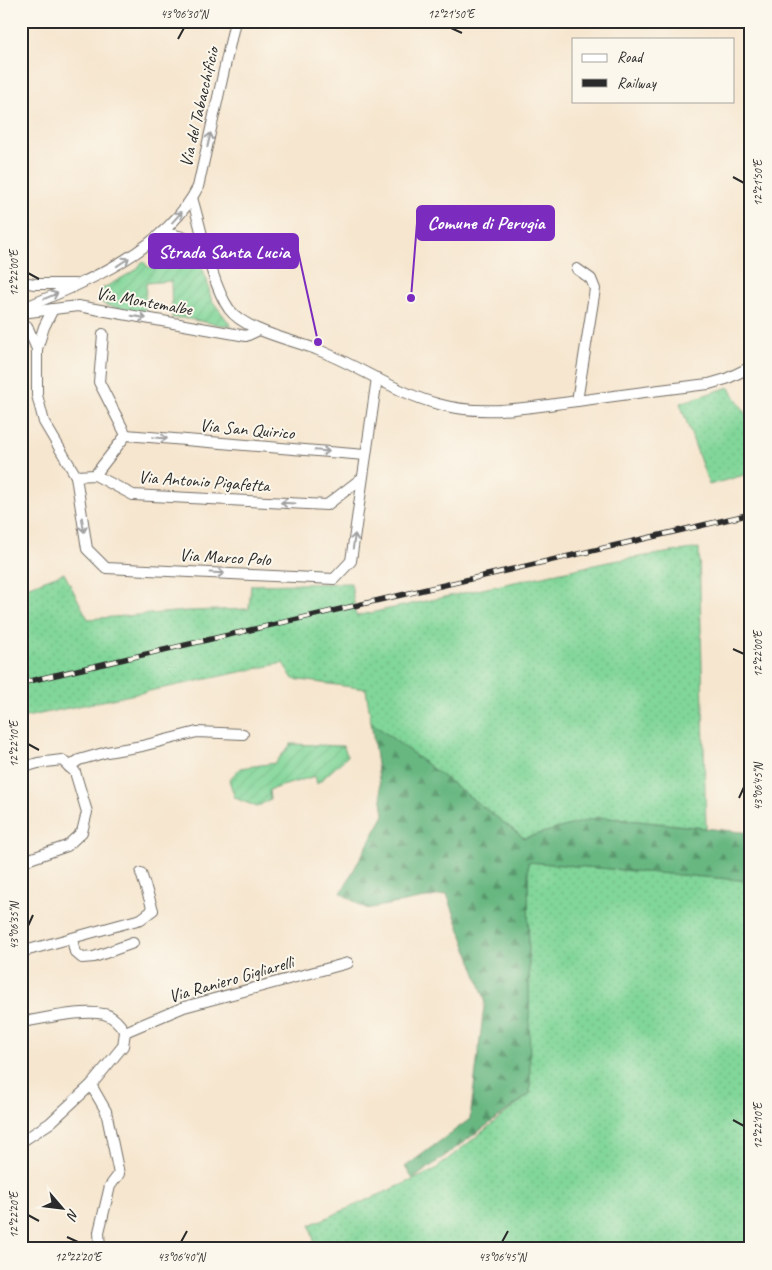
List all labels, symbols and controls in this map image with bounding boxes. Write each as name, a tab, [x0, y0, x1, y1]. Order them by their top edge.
text: 43°06'30"N	[160, 6, 209, 22]
text: 12°21'50"E	[428, 6, 476, 22]
legend	[572, 38, 734, 102]
street label: Via del Tabacchificio	[175, 43, 224, 169]
text: Road	[617, 48, 644, 67]
text: Railway	[617, 74, 658, 93]
one-way arrow	[205, 132, 214, 148]
text: 12°21'50"E	[750, 158, 766, 206]
callout: Comune di Perugia	[417, 206, 554, 240]
one-way arrow	[172, 210, 183, 223]
text: Comune di Perugia	[428, 211, 546, 235]
callout: Strada Santa Lucia	[149, 234, 298, 268]
text: Strada Santa Lucia	[158, 240, 291, 264]
text: 12°22'00"E	[6, 248, 22, 296]
one-way arrow	[115, 256, 129, 266]
street label: Via Montemalbe	[94, 282, 195, 320]
one-way arrow	[43, 291, 58, 301]
one-way arrow	[130, 312, 146, 322]
street label: Via San Quirico	[199, 414, 297, 444]
one-way arrow	[151, 433, 167, 442]
one-way arrow	[313, 447, 329, 456]
street label: Via Antonio Pigafetta	[138, 465, 272, 497]
one-way arrow	[280, 498, 296, 508]
one-way arrow	[79, 516, 89, 532]
one-way arrow	[349, 533, 359, 549]
street label: Via Marco Polo	[179, 544, 273, 570]
one-way arrow	[209, 568, 225, 577]
text: 12°22'00"E	[750, 629, 766, 677]
text: 12°22'10"E	[6, 719, 22, 767]
text: 43°06'45"N	[750, 762, 766, 811]
text: 43°06'35"N	[6, 901, 22, 950]
street label: Via Raniero Gigliarelli	[166, 950, 299, 1007]
text: 12°22'10"E	[750, 1101, 766, 1149]
north arrow	[38, 1182, 88, 1232]
text: 12°22'20"E	[6, 1190, 22, 1238]
text: N	[62, 1206, 83, 1224]
text: 12°22'20"E	[55, 1249, 103, 1265]
text: 43°06'40"N	[157, 1249, 206, 1265]
text: 43°06'45"N	[478, 1249, 527, 1265]

